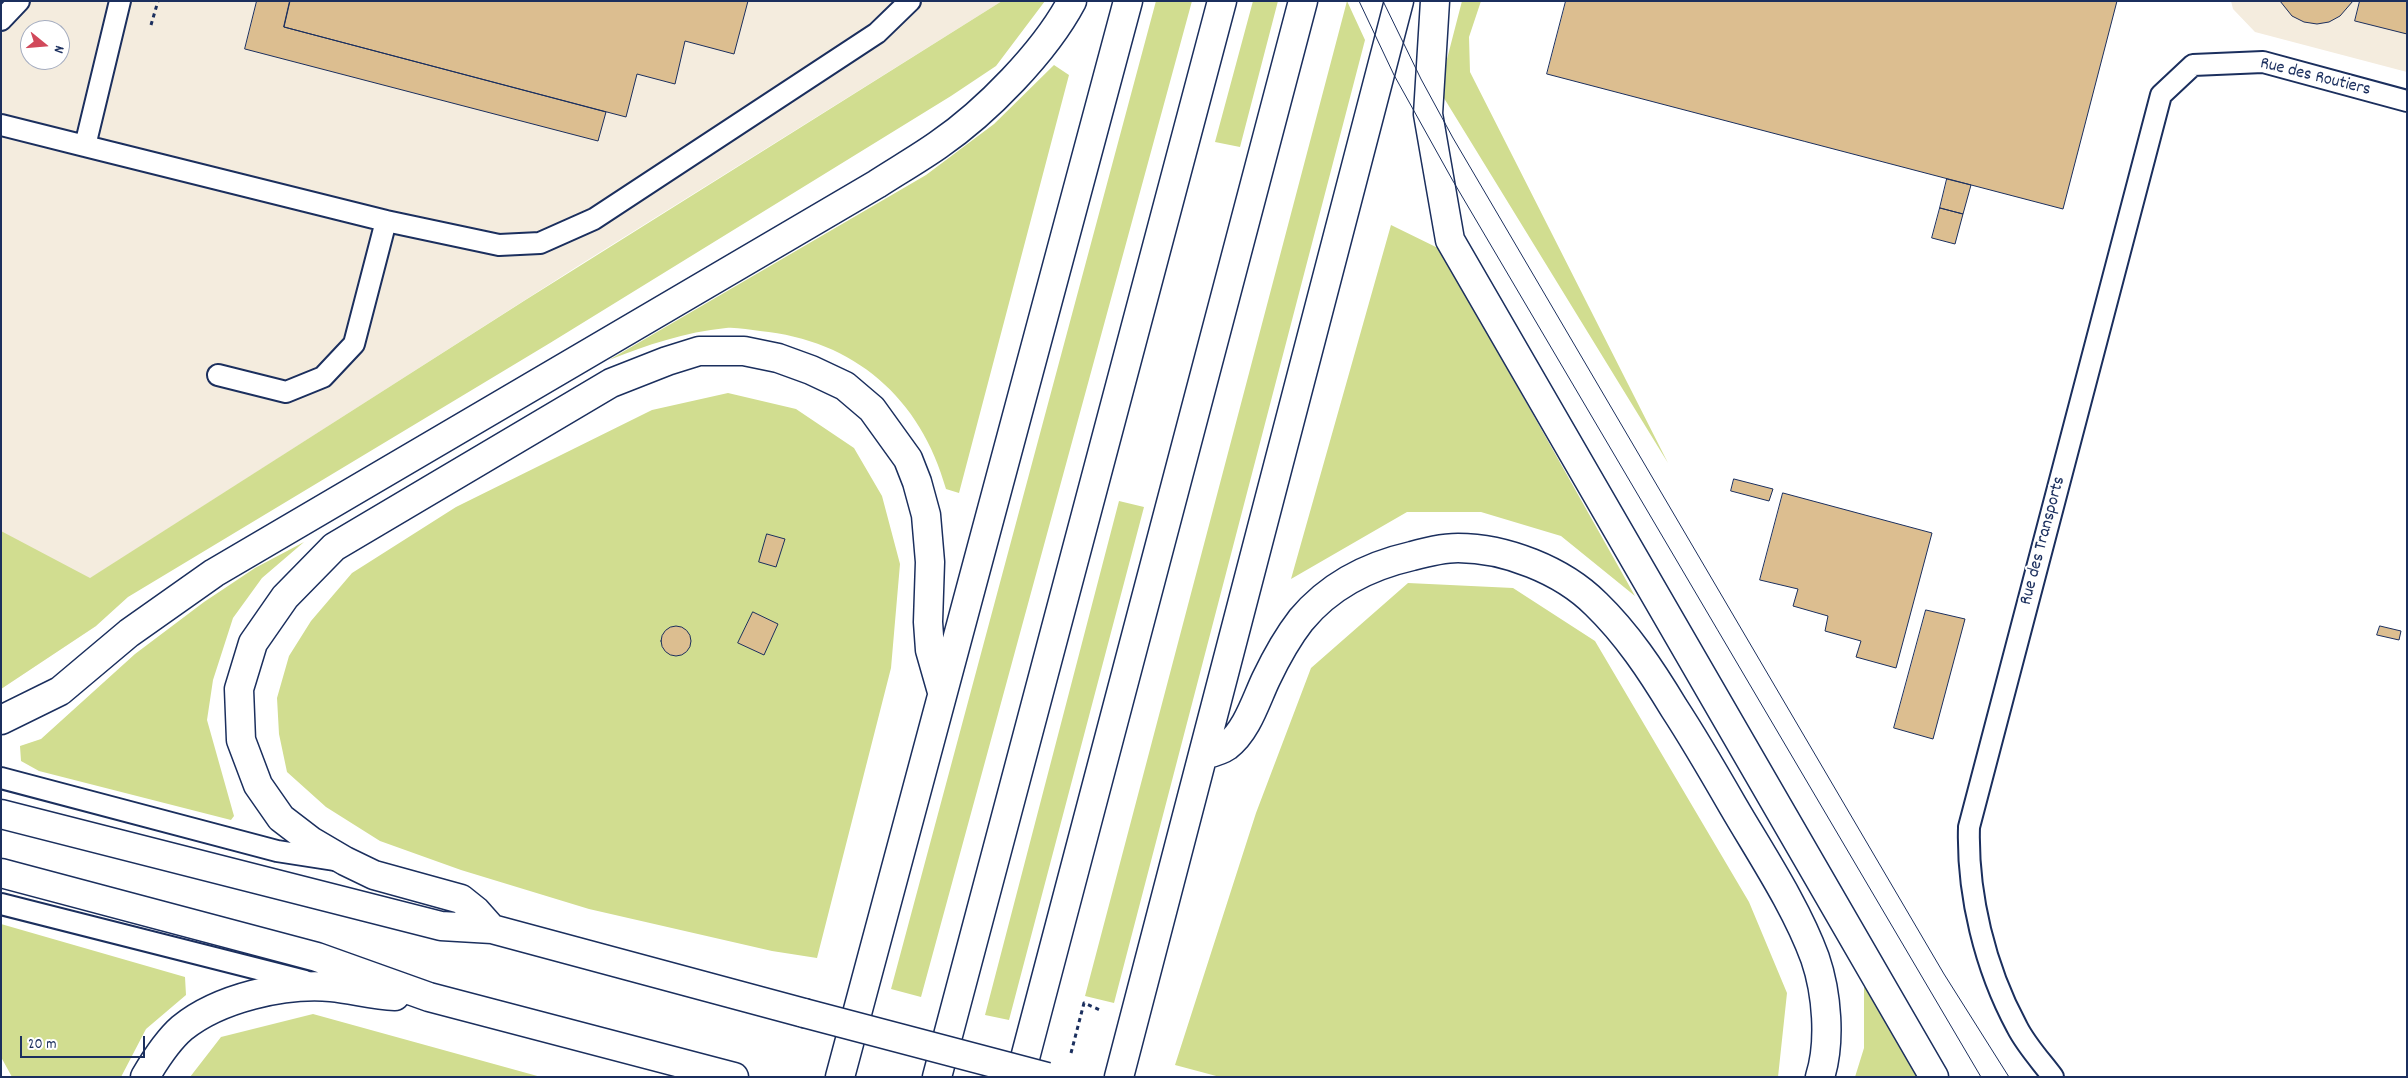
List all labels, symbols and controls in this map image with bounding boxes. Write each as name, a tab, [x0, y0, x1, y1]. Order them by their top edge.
north arrow	[20, 20, 70, 70]
text: N	[48, 43, 69, 55]
street label: Rue des Routiers	[2257, 54, 2373, 102]
street label: Rue des Transports	[2016, 474, 2072, 608]
scale bar	[22, 1026, 148, 1058]
text: 20 m	[28, 1034, 56, 1056]

